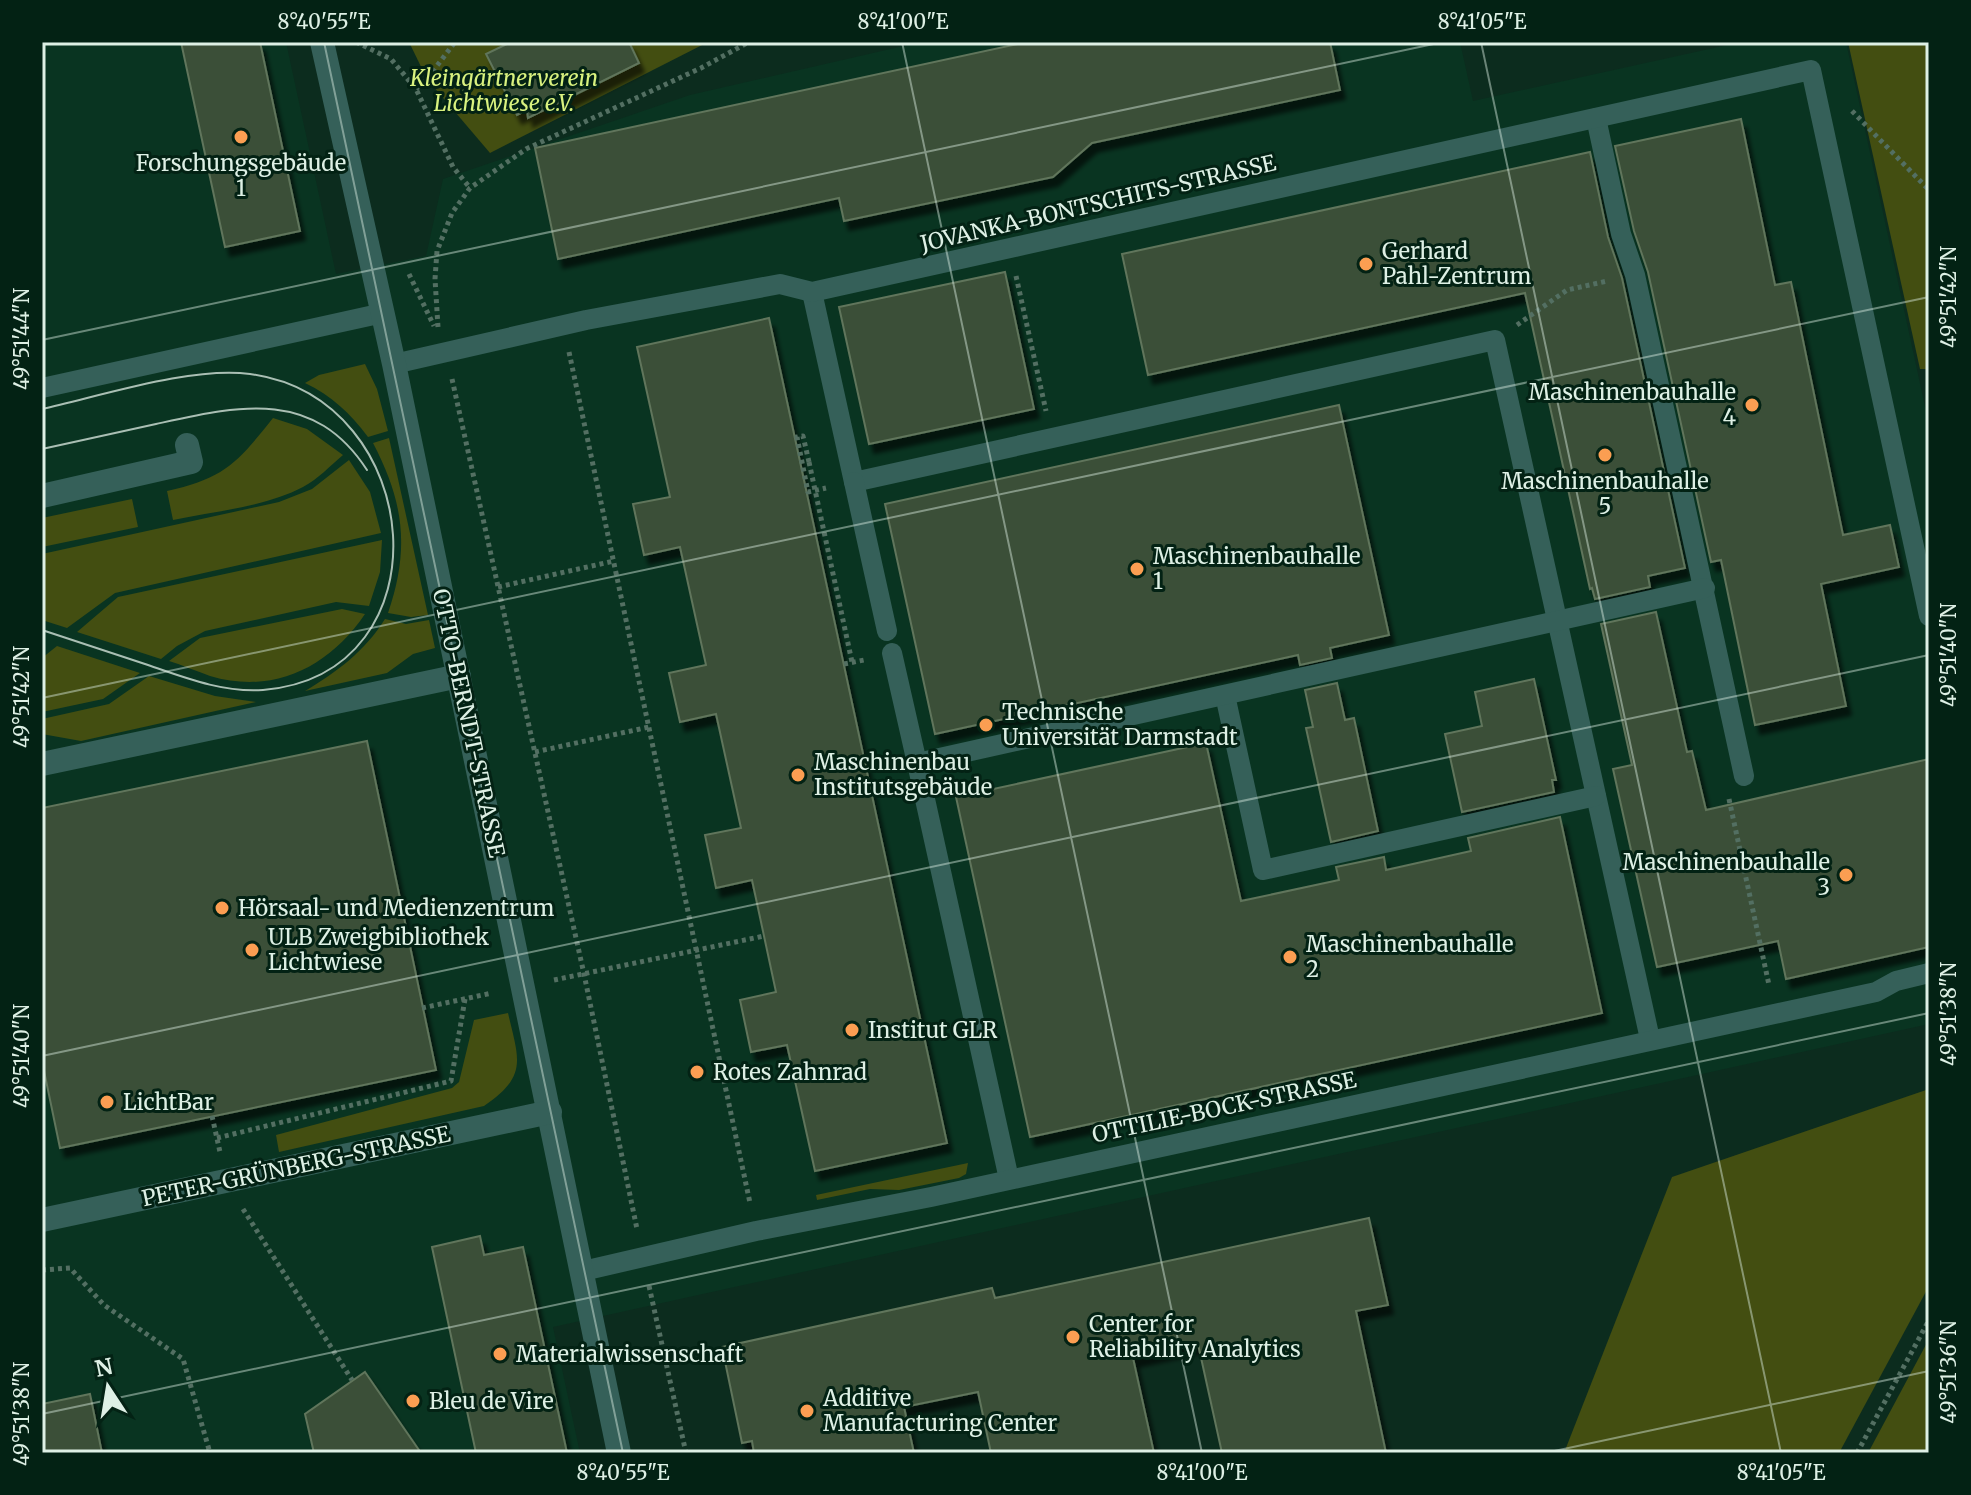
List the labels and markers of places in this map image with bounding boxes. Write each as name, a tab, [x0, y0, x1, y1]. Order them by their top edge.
marker: Forschungsgebäude 1	[232, 128, 250, 146]
place label: Forschungsgebäude 1	[136, 149, 346, 202]
place label: Gerhard Pahl-Zentrum	[1382, 237, 1531, 290]
marker: Gerhard Pahl-Zentrum	[1357, 255, 1375, 273]
place label: Maschinenbauhalle 4	[1529, 378, 1736, 431]
marker: Maschinenbauhalle 4	[1743, 396, 1761, 414]
marker: Maschinenbauhalle 5	[1596, 446, 1614, 464]
place label: Maschinenbauhalle 5	[1501, 467, 1709, 520]
place label: Maschinenbauhalle 1	[1153, 542, 1360, 595]
marker: Maschinenbauhalle 1	[1128, 560, 1146, 578]
place label: Technische Universität Darmstadt	[1002, 698, 1238, 751]
marker: Technische Universität Darmstadt	[977, 716, 995, 734]
place label: Maschinenbau Institutsgebäude	[814, 748, 992, 801]
marker: Maschinenbau Institutsgebäude	[789, 766, 807, 784]
place label: Maschinenbauhalle 3	[1623, 848, 1830, 901]
marker: Maschinenbauhalle 3	[1837, 866, 1855, 884]
place label: Hörsaal- und Medienzentrum	[238, 894, 555, 922]
marker: Hörsaal- und Medienzentrum	[213, 899, 231, 917]
place label: ULB Zweigbibliothek Lichtwiese	[268, 923, 489, 976]
place label: Maschinenbauhalle 2	[1306, 930, 1513, 983]
marker: ULB Zweigbibliothek Lichtwiese	[243, 941, 261, 959]
marker: Maschinenbauhalle 2	[1281, 948, 1299, 966]
place label: Institut GLR	[868, 1016, 998, 1044]
marker: Institut GLR	[843, 1021, 861, 1039]
place label: Rotes Zahnrad	[713, 1058, 867, 1086]
marker: Rotes Zahnrad	[688, 1063, 706, 1081]
place label: LichtBar	[123, 1088, 214, 1116]
marker: LichtBar	[98, 1093, 116, 1111]
place label: Center for Reliability Analytics	[1089, 1310, 1301, 1363]
marker: Center for Reliability Analytics	[1064, 1328, 1082, 1346]
place label: Materialwissenschaft	[516, 1340, 744, 1368]
marker: Materialwissenschaft	[491, 1345, 509, 1363]
place label: Additive Manufacturing Center	[822, 1384, 1057, 1437]
place label: Bleu de Vire	[429, 1387, 554, 1415]
marker: Bleu de Vire	[404, 1392, 422, 1410]
marker: Additive Manufacturing Center	[798, 1402, 816, 1420]

